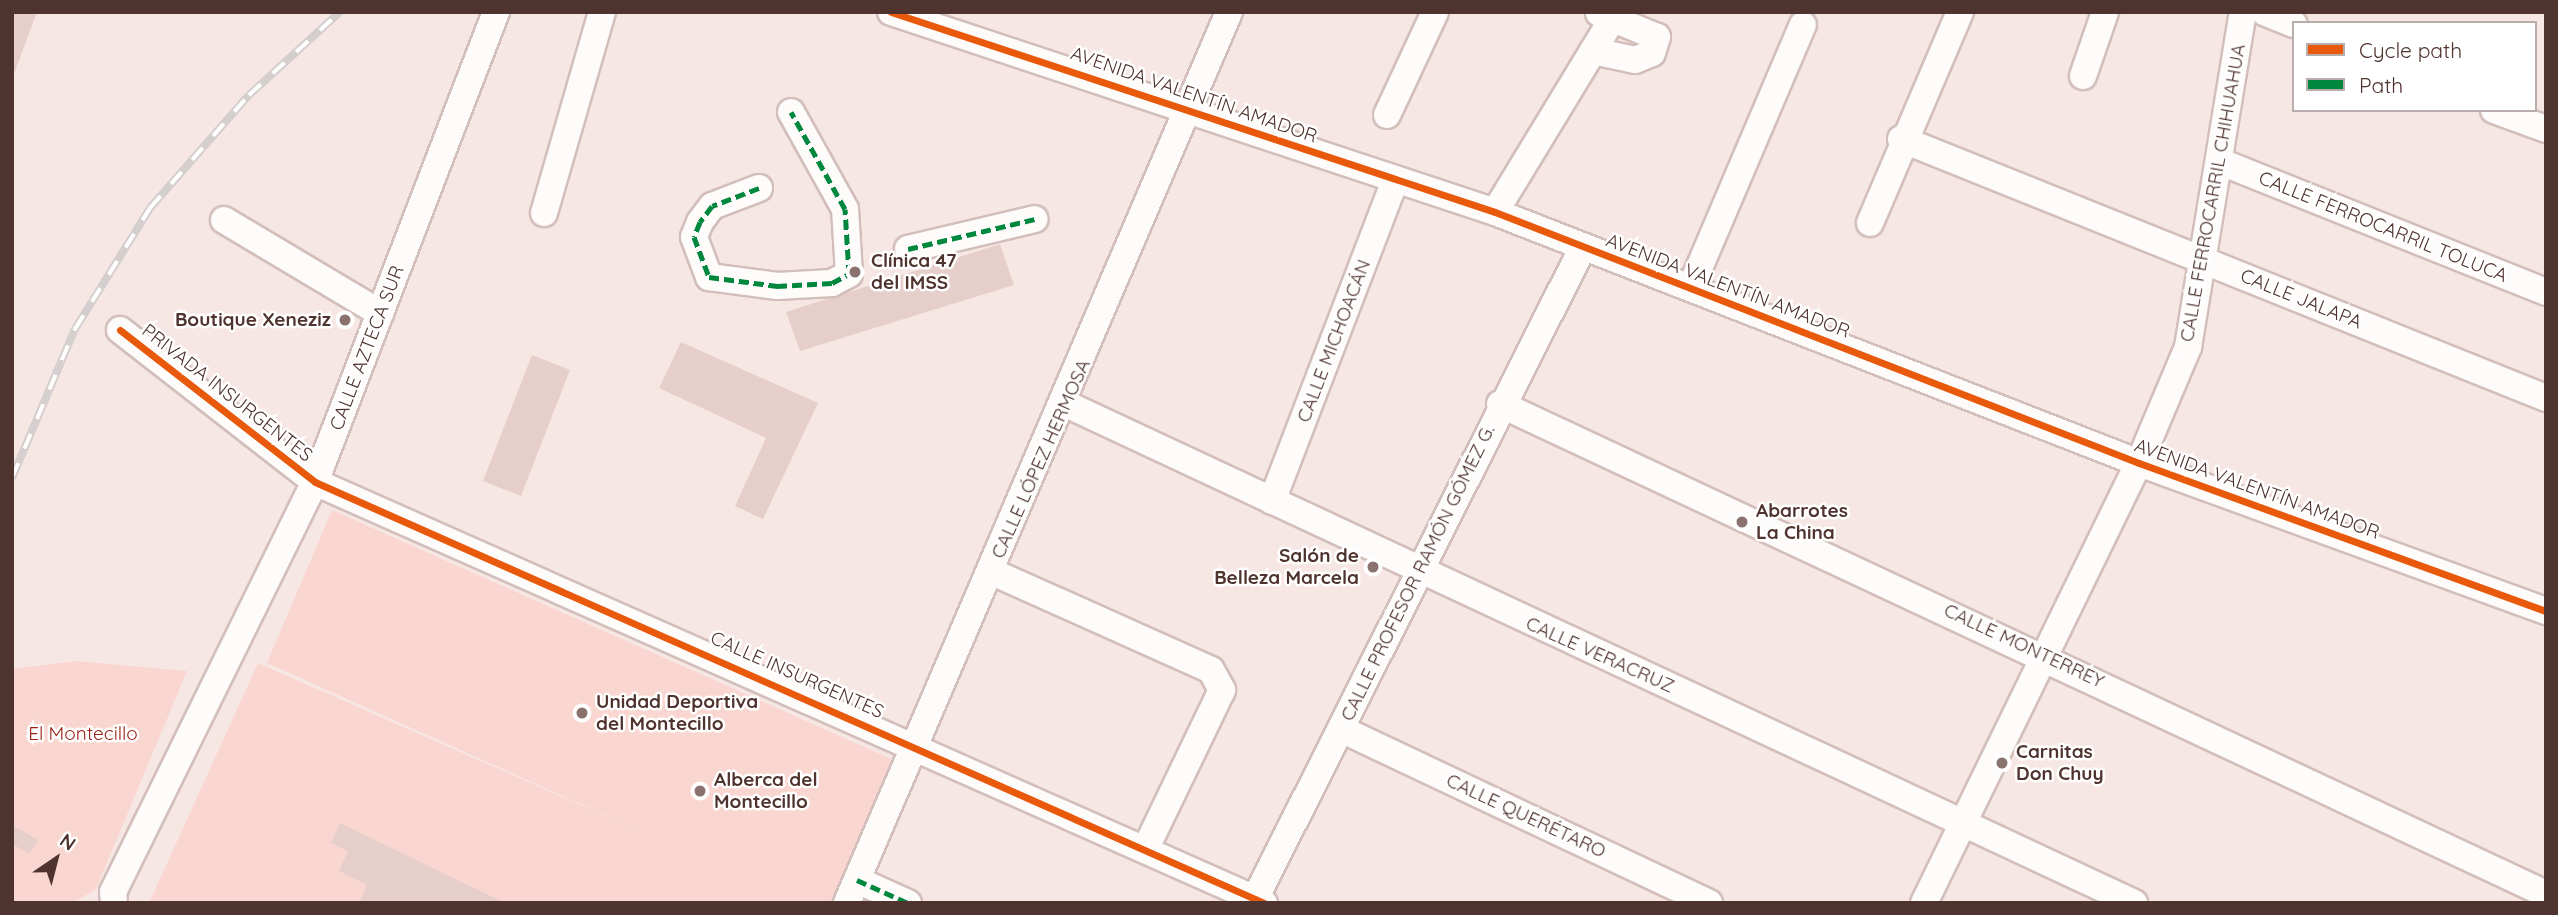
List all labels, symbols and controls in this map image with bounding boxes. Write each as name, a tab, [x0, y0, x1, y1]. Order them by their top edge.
legend	[2292, 21, 2537, 112]
text: Cycle path	[2359, 37, 2462, 63]
street label: AVENIDA VALENTÍN AMADOR	[1068, 42, 1320, 148]
street label: CALLE FERROCARRIL CHIHUAHUA	[2176, 42, 2250, 344]
text: Path	[2359, 72, 2403, 98]
street label: CALLE FERROCARRIL TOLUCA	[2255, 167, 2511, 287]
street label: AVENIDA VALENTÍN AMADOR	[1603, 229, 1853, 343]
place label: Clínica 47 del IMSS	[871, 250, 956, 294]
street label: CALLE MICHOACÁN	[1292, 256, 1376, 426]
street label: CALLE AZTECA SUR	[325, 262, 409, 434]
marker: Clínica 47 del IMSS	[845, 262, 865, 282]
street label: CALLE JALAPA	[2237, 264, 2365, 334]
place label: Boutique Xeneziz	[175, 309, 331, 331]
marker: Boutique Xeneziz	[337, 312, 353, 328]
street label: PRIVADA INSURGENTES	[137, 319, 317, 467]
street label: CALLE LÓPEZ HERMOSA	[987, 356, 1095, 562]
street label: CALLE PROFESOR RAMÓN GÓMEZ G.	[1336, 421, 1500, 725]
street label: AVENIDA VALENTÍN AMADOR	[2131, 434, 2383, 544]
place label: Abarrotes La China	[1756, 500, 1848, 544]
marker: Abarrotes La China	[1734, 514, 1750, 530]
place label: Salón de Belleza Marcela	[1214, 545, 1359, 589]
marker: Salón de Belleza Marcela	[1365, 559, 1381, 575]
street label: CALLE MONTERREY	[1940, 599, 2108, 693]
street label: CALLE VERACRUZ	[1522, 612, 1678, 698]
street label: CALLE INSURGENTES	[707, 627, 887, 723]
place label: Unidad Deportiva del Montecillo	[596, 691, 758, 735]
marker: Unidad Deportiva del Montecillo	[574, 705, 590, 721]
park label: El Montecillo	[28, 723, 138, 745]
place label: Carnitas Don Chuy	[2016, 741, 2104, 785]
marker: Carnitas Don Chuy	[1994, 755, 2010, 771]
place label: Alberca del Montecillo	[714, 769, 818, 813]
street label: CALLE QUERÉTARO	[1443, 769, 1609, 863]
marker: Alberca del Montecillo	[692, 783, 708, 799]
north arrow	[21, 824, 91, 894]
text: N	[55, 828, 81, 856]

